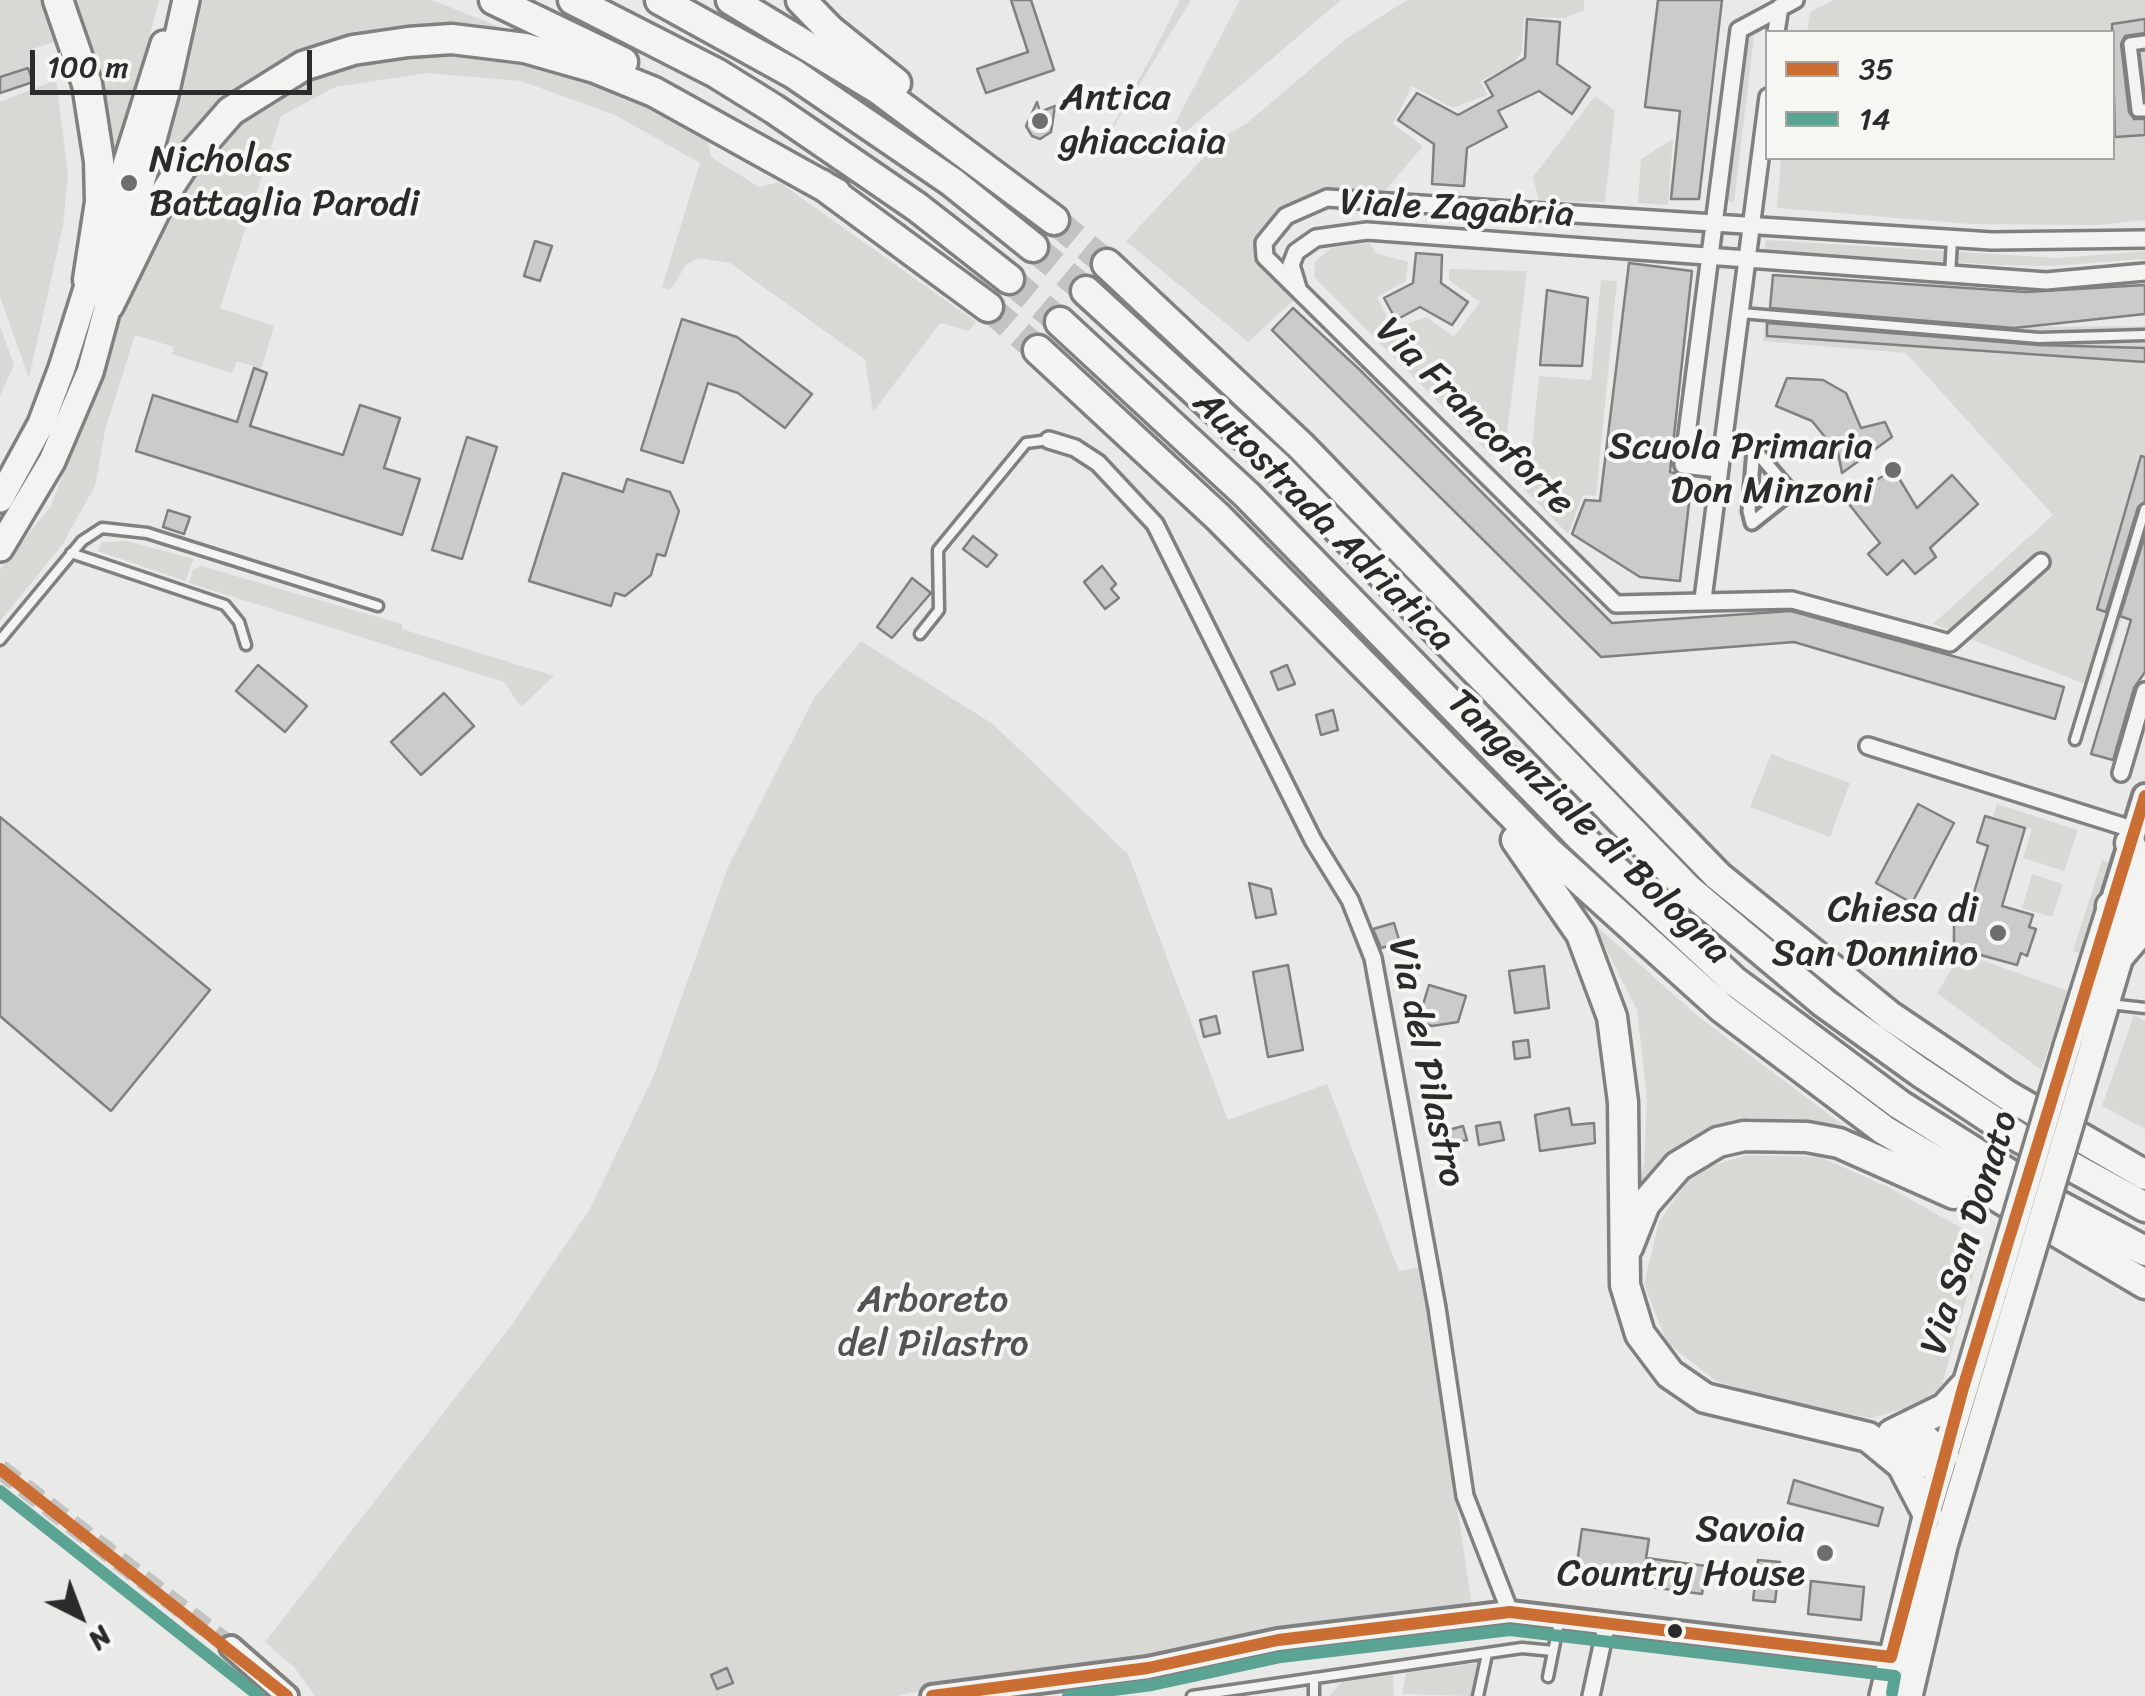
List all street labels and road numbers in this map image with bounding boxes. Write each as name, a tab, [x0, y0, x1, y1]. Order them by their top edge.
street label: Viale Zagabria	[1339, 181, 1575, 239]
street label: Via Francoforte	[1365, 309, 1583, 527]
street label: Autostrada Adriatica	[1183, 382, 1463, 662]
street label: Tangenziale di Bologna	[1436, 681, 1740, 975]
street label: Via del Pilastro	[1376, 935, 1474, 1191]
street label: Via San Donato	[1912, 1106, 2030, 1360]

